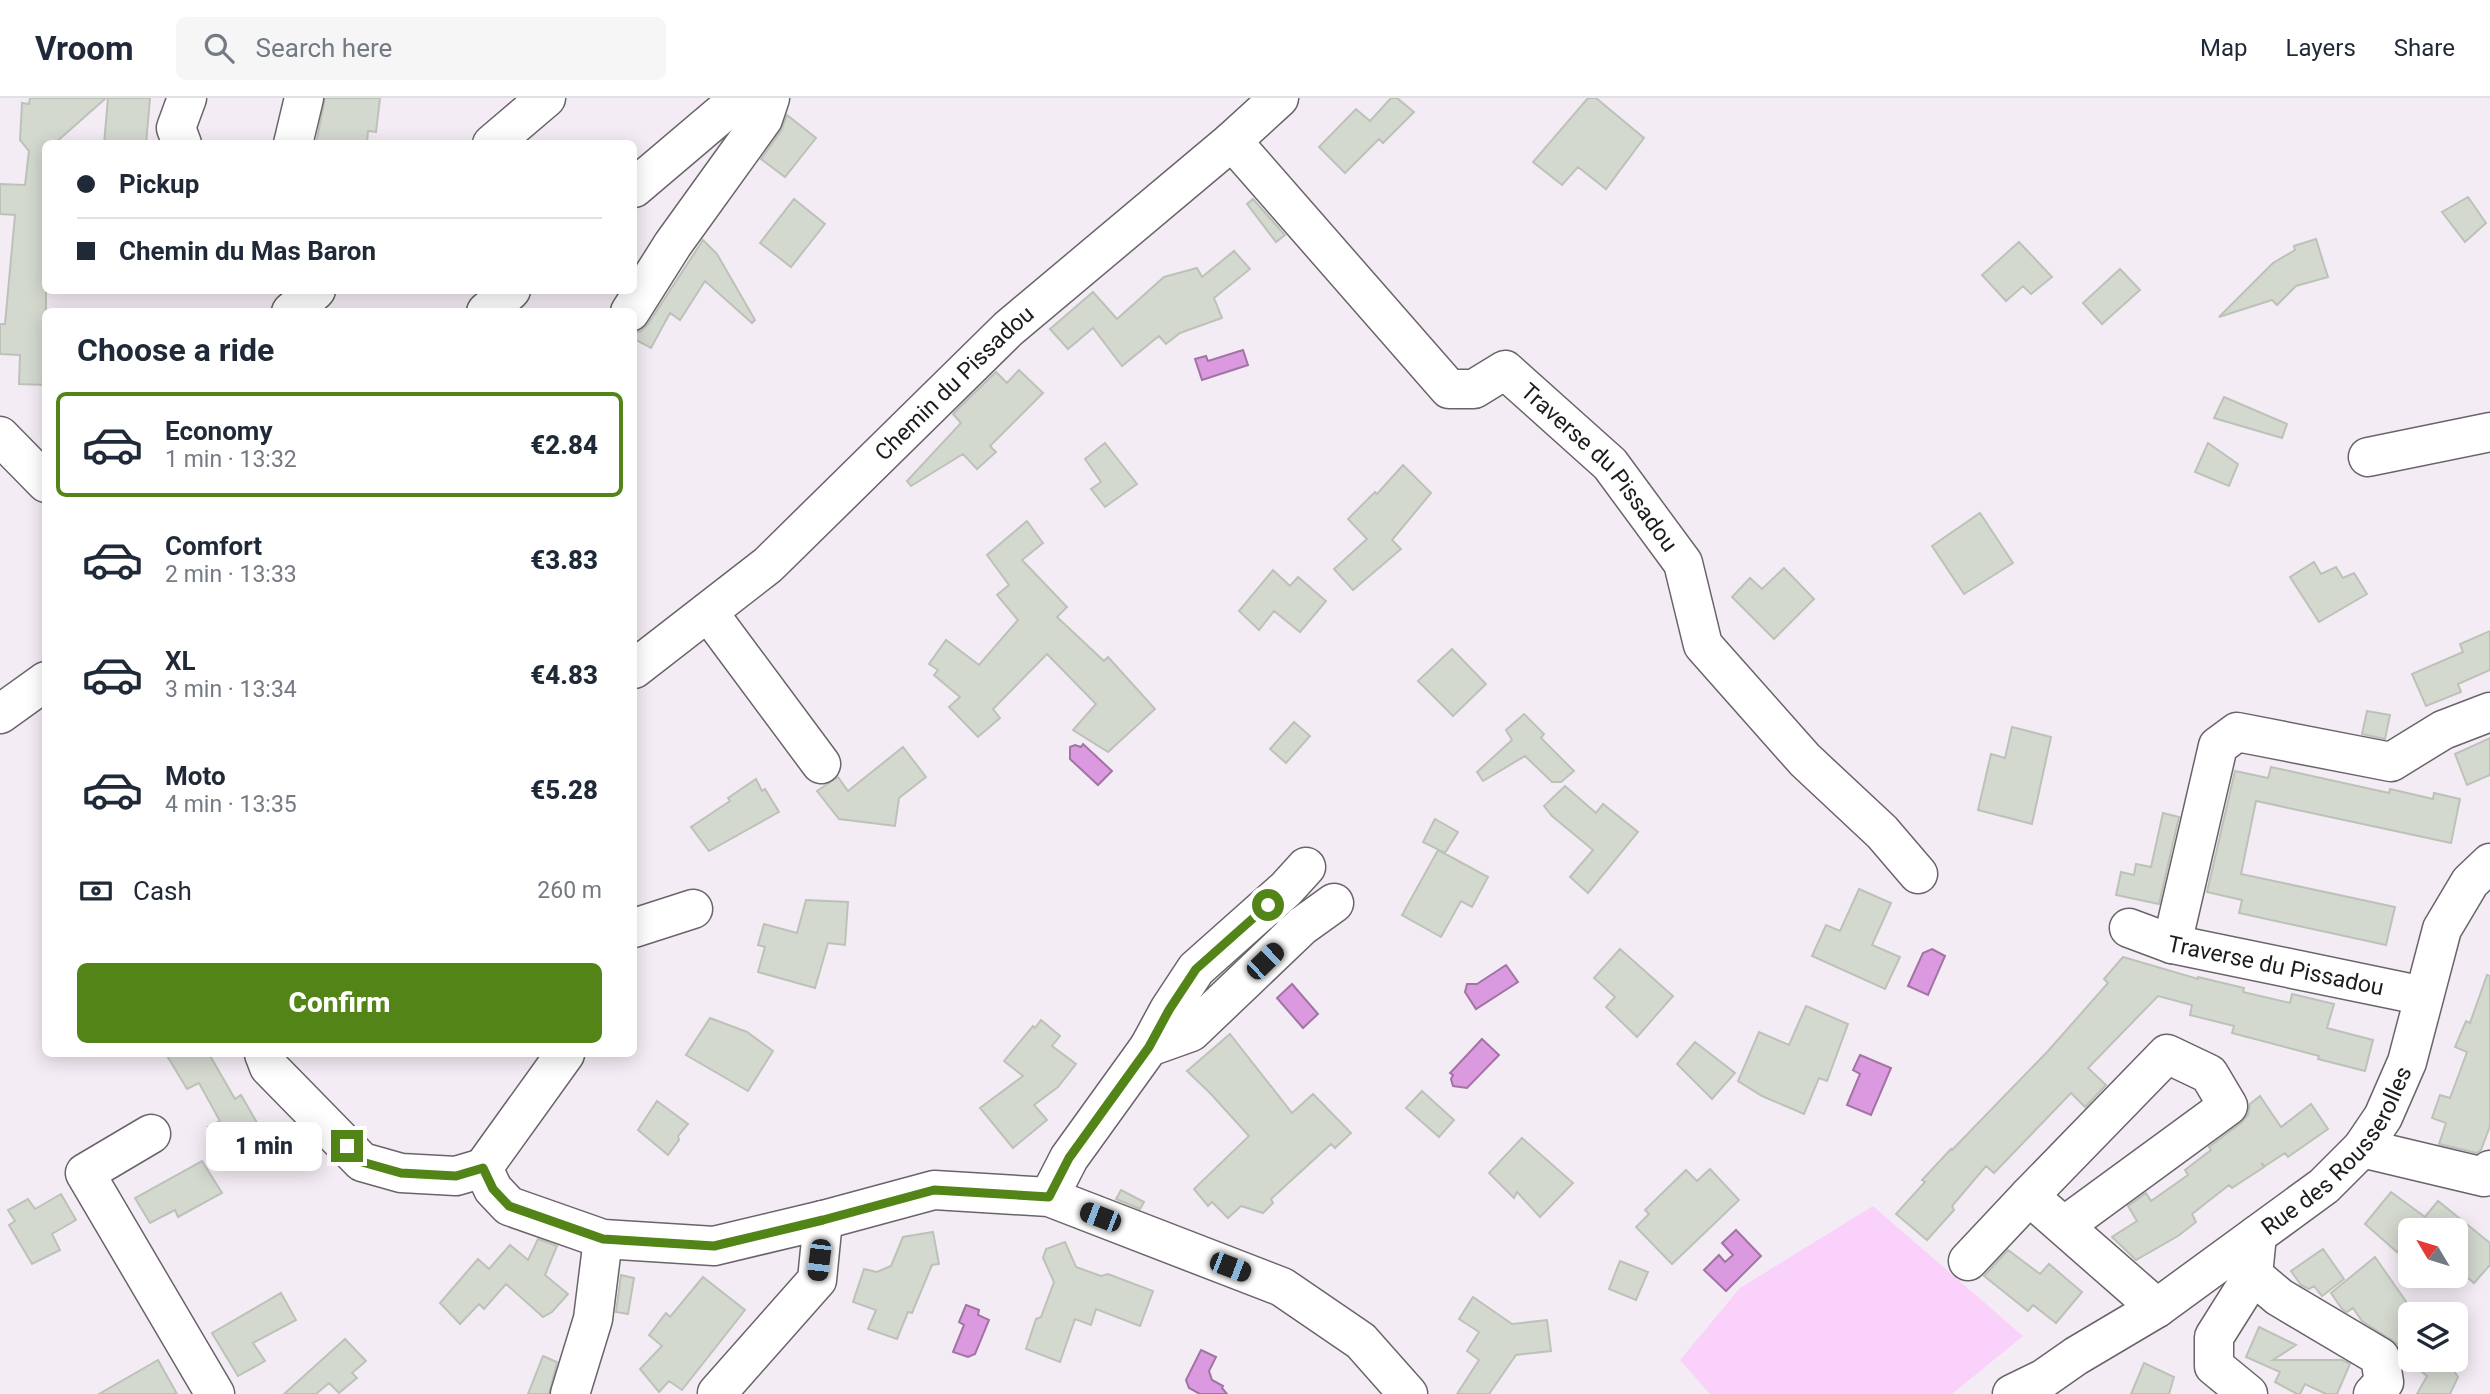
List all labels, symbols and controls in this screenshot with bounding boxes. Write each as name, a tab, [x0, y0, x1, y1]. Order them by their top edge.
search box	[176, 17, 666, 80]
text: Vroom	[35, 29, 134, 68]
icon: search	[200, 29, 238, 67]
text: Search here	[256, 33, 392, 63]
text: Map	[2200, 34, 2248, 62]
text: Layers	[2286, 34, 2356, 62]
text: Share	[2394, 34, 2455, 62]
text: Pickup	[119, 169, 199, 199]
text: Chemin du Mas Baron	[119, 236, 376, 266]
street label: Chemin du Pissadou	[869, 300, 1039, 466]
text: Choose a ride	[77, 331, 274, 369]
street label: Traverse du Pissadou	[1515, 377, 1683, 557]
icon: car	[81, 413, 144, 476]
text: Economy	[165, 416, 272, 446]
text: €2.84	[530, 430, 598, 460]
text: 1 min · 13:32	[165, 446, 297, 473]
icon: car	[81, 528, 144, 591]
text: Comfort	[165, 531, 262, 561]
text: €3.83	[530, 545, 598, 575]
text: 2 min · 13:33	[165, 561, 297, 588]
icon: car	[81, 643, 144, 706]
text: XL	[165, 646, 196, 676]
text: €4.83	[530, 660, 598, 690]
text: 3 min · 13:34	[165, 676, 297, 703]
icon: car	[81, 758, 144, 821]
text: Moto	[165, 761, 226, 791]
text: €5.28	[530, 775, 598, 805]
text: 4 min · 13:35	[165, 791, 297, 818]
icon: cash	[77, 872, 115, 910]
text: Cash	[133, 876, 192, 906]
text: 260 m	[537, 877, 602, 904]
route start	[1252, 889, 1284, 921]
street label: Traverse du Pissadou	[2165, 930, 2386, 1001]
car	[1243, 939, 1288, 983]
button: Confirm	[77, 963, 602, 1043]
street label: Rue des Rousserolles	[2256, 1062, 2417, 1241]
callout: 1 min	[207, 1122, 322, 1170]
route end	[331, 1130, 363, 1162]
text: 1 min	[235, 1133, 293, 1160]
car	[1077, 1200, 1124, 1234]
north arrow	[2398, 1218, 2468, 1288]
map controls	[2398, 1218, 2468, 1372]
car	[807, 1238, 832, 1282]
car	[1207, 1250, 1254, 1284]
button: layers	[2398, 1302, 2468, 1372]

